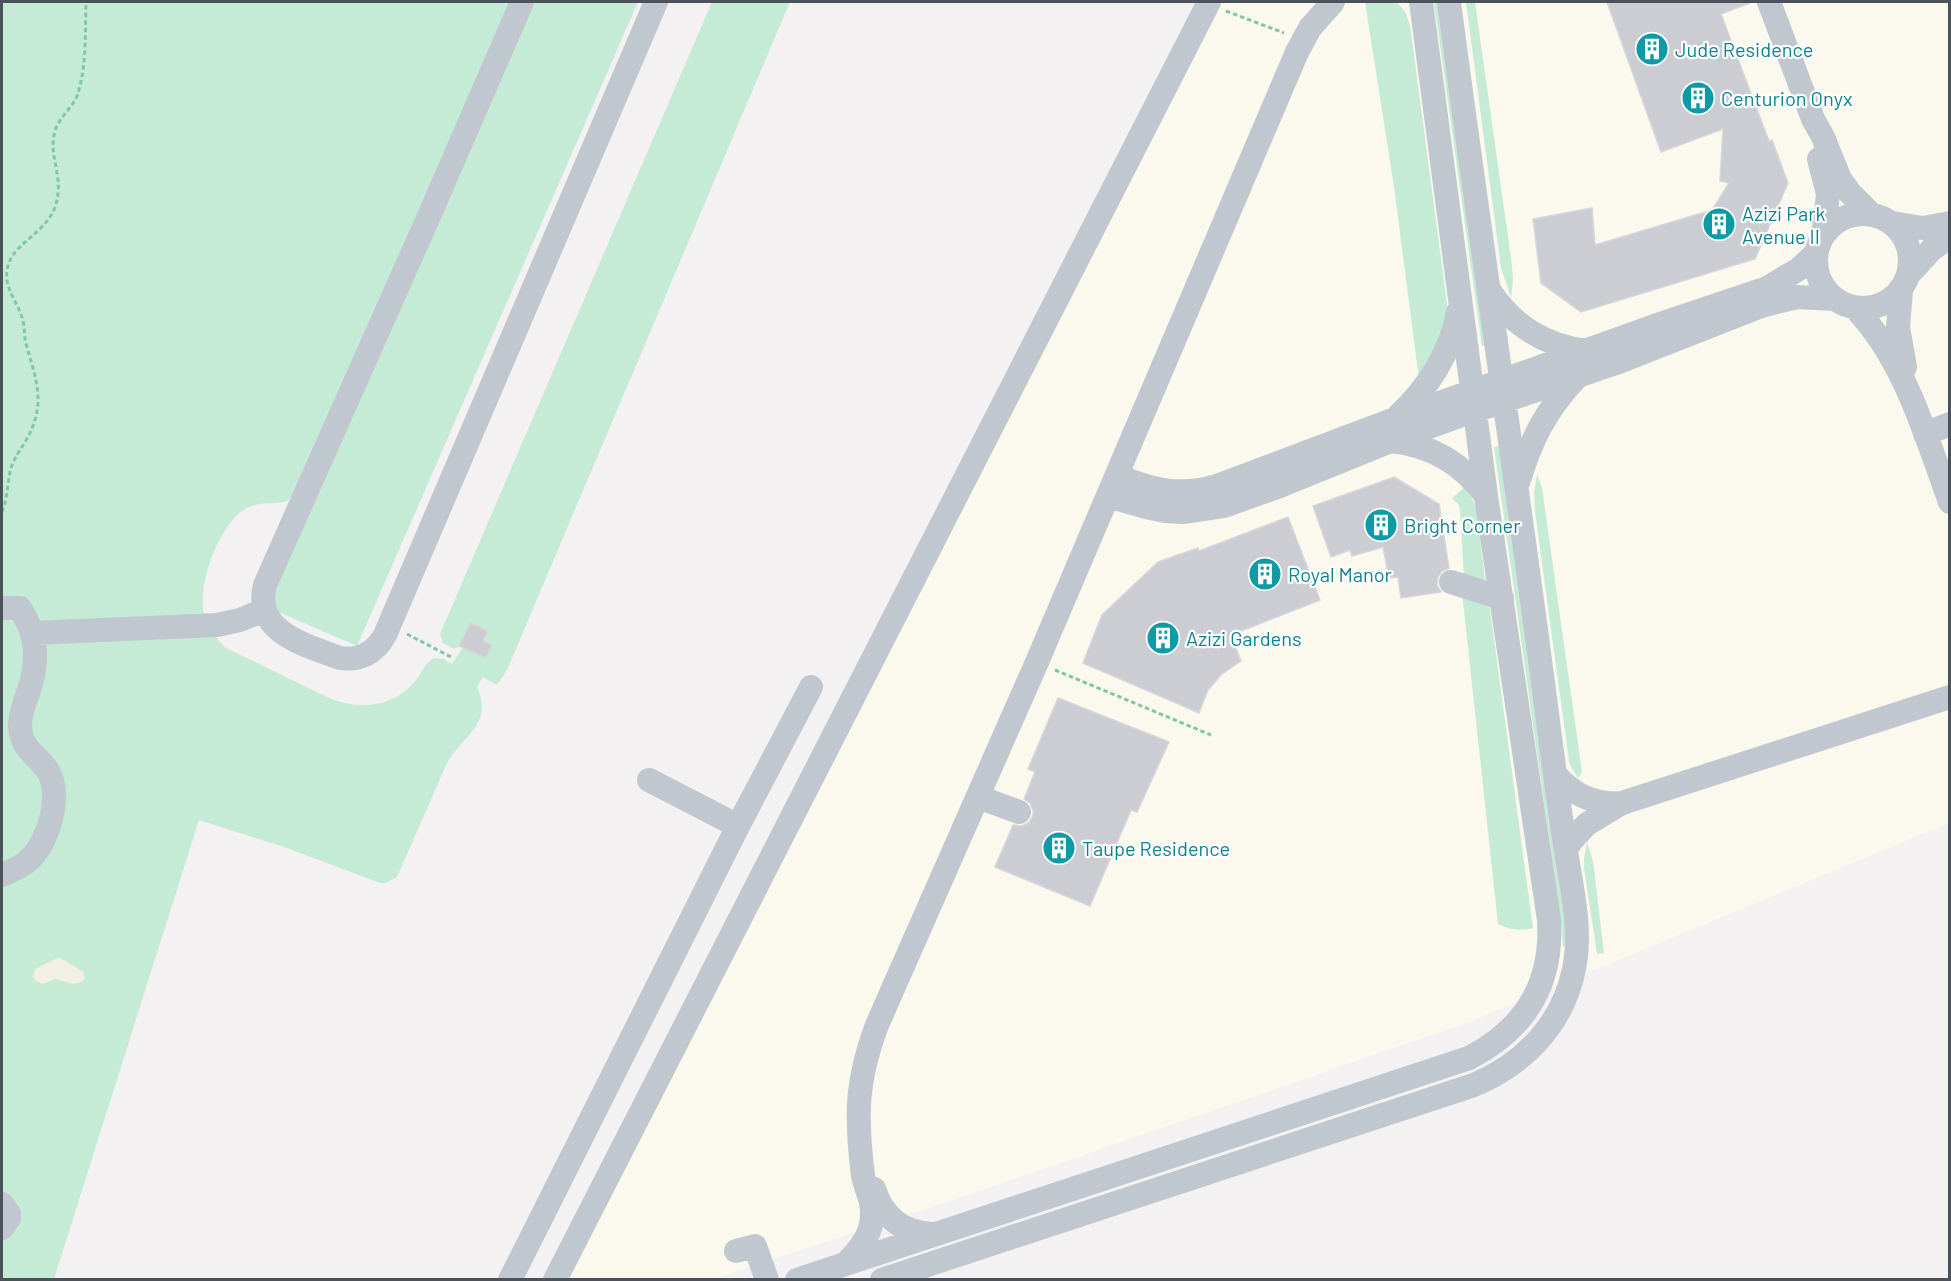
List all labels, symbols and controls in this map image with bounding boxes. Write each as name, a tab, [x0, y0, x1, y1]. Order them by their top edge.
building icon: Jude Residence	[1634, 31, 1670, 67]
place label: Jude Residence	[1675, 37, 1813, 61]
building icon: Centurion Onyx	[1680, 80, 1716, 116]
place label: Centurion Onyx	[1721, 86, 1853, 110]
place label: Azizi Park Avenue II	[1742, 201, 1825, 248]
building icon: Azizi Park Avenue II	[1701, 206, 1737, 242]
building icon: Bright Corner	[1363, 507, 1399, 543]
place label: Bright Corner	[1404, 513, 1521, 537]
building icon: Royal Manor	[1247, 556, 1283, 592]
place label: Royal Manor	[1288, 562, 1392, 586]
building icon: Azizi Gardens	[1145, 620, 1181, 656]
place label: Azizi Gardens	[1186, 626, 1302, 650]
building icon: Taupe Residence	[1041, 830, 1077, 866]
place label: Taupe Residence	[1082, 836, 1230, 860]

